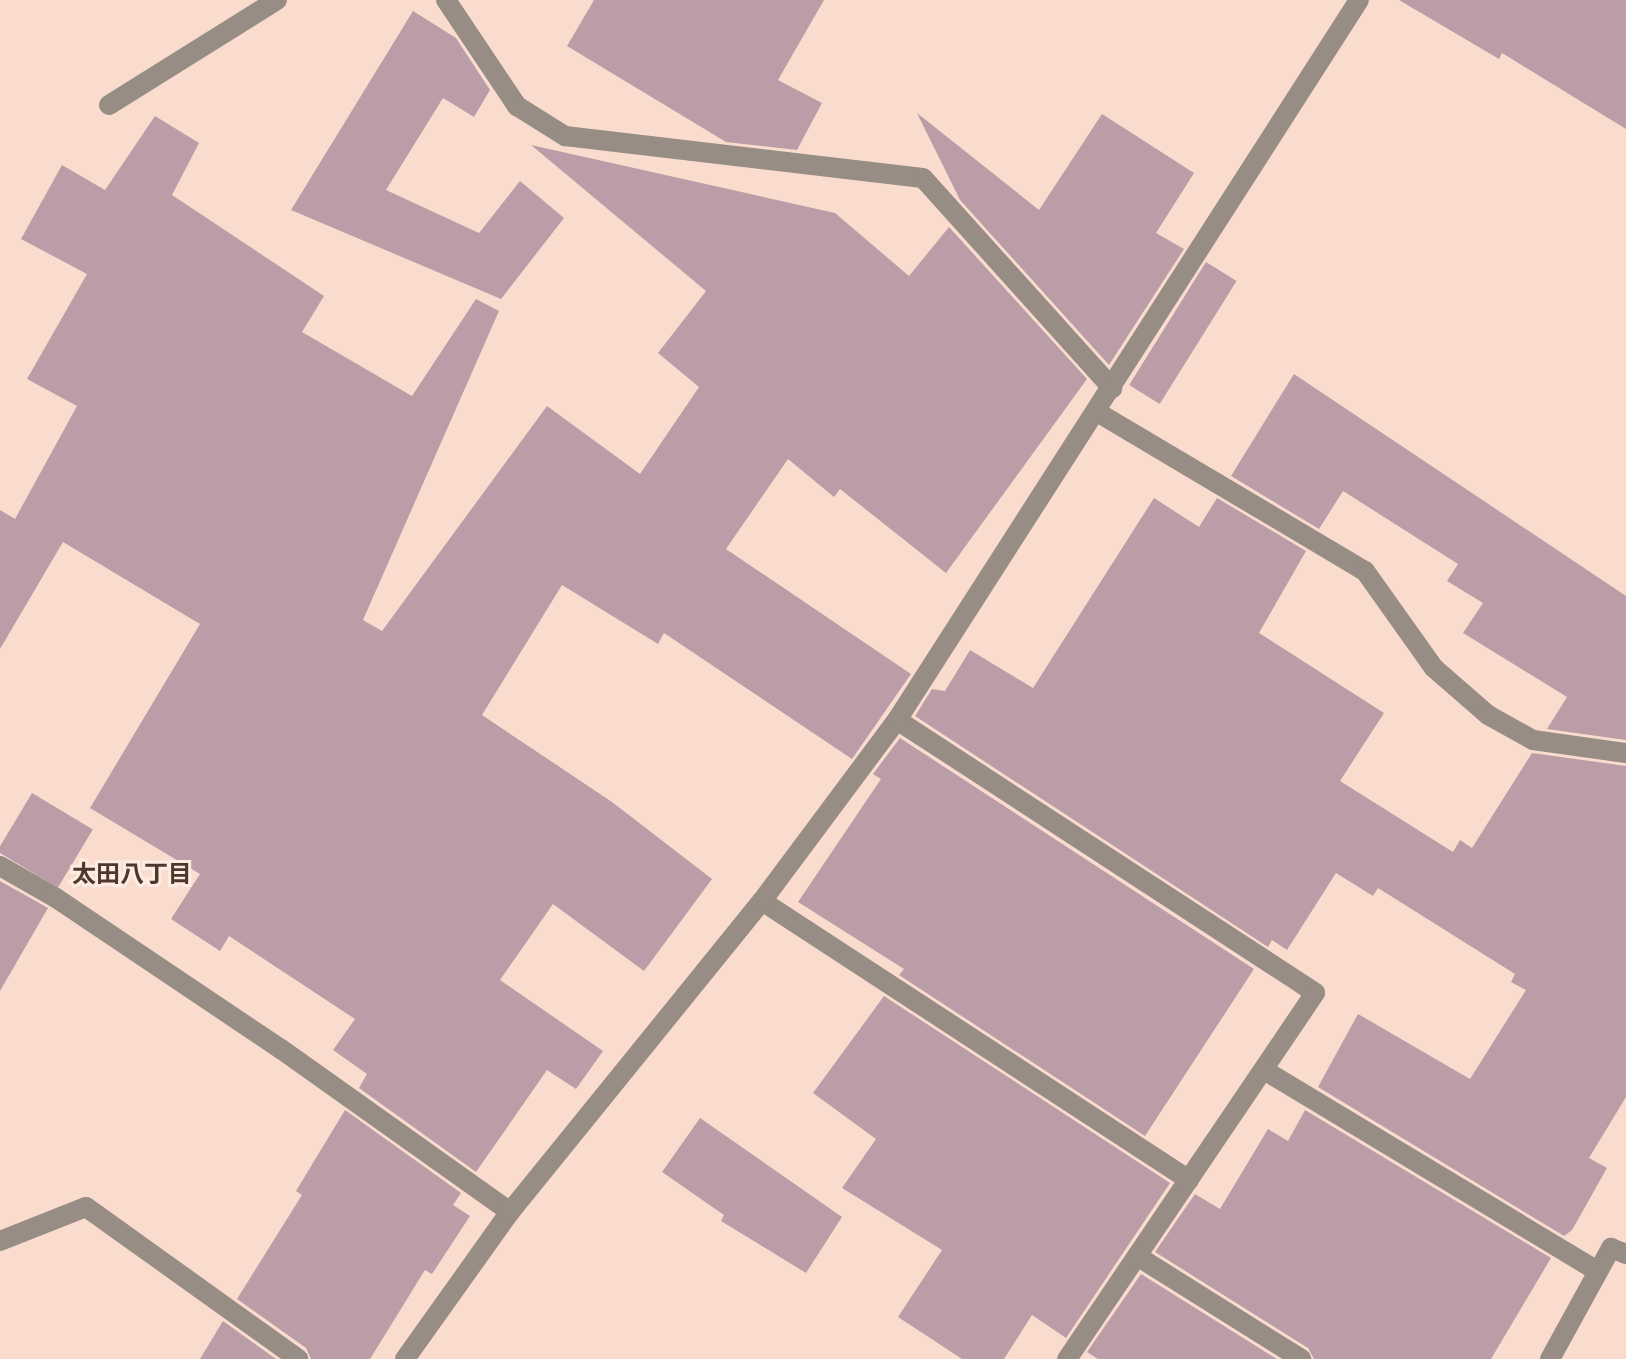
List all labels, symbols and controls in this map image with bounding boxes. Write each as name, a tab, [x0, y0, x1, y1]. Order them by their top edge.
district label: 太田八丁目	[72, 859, 192, 887]

